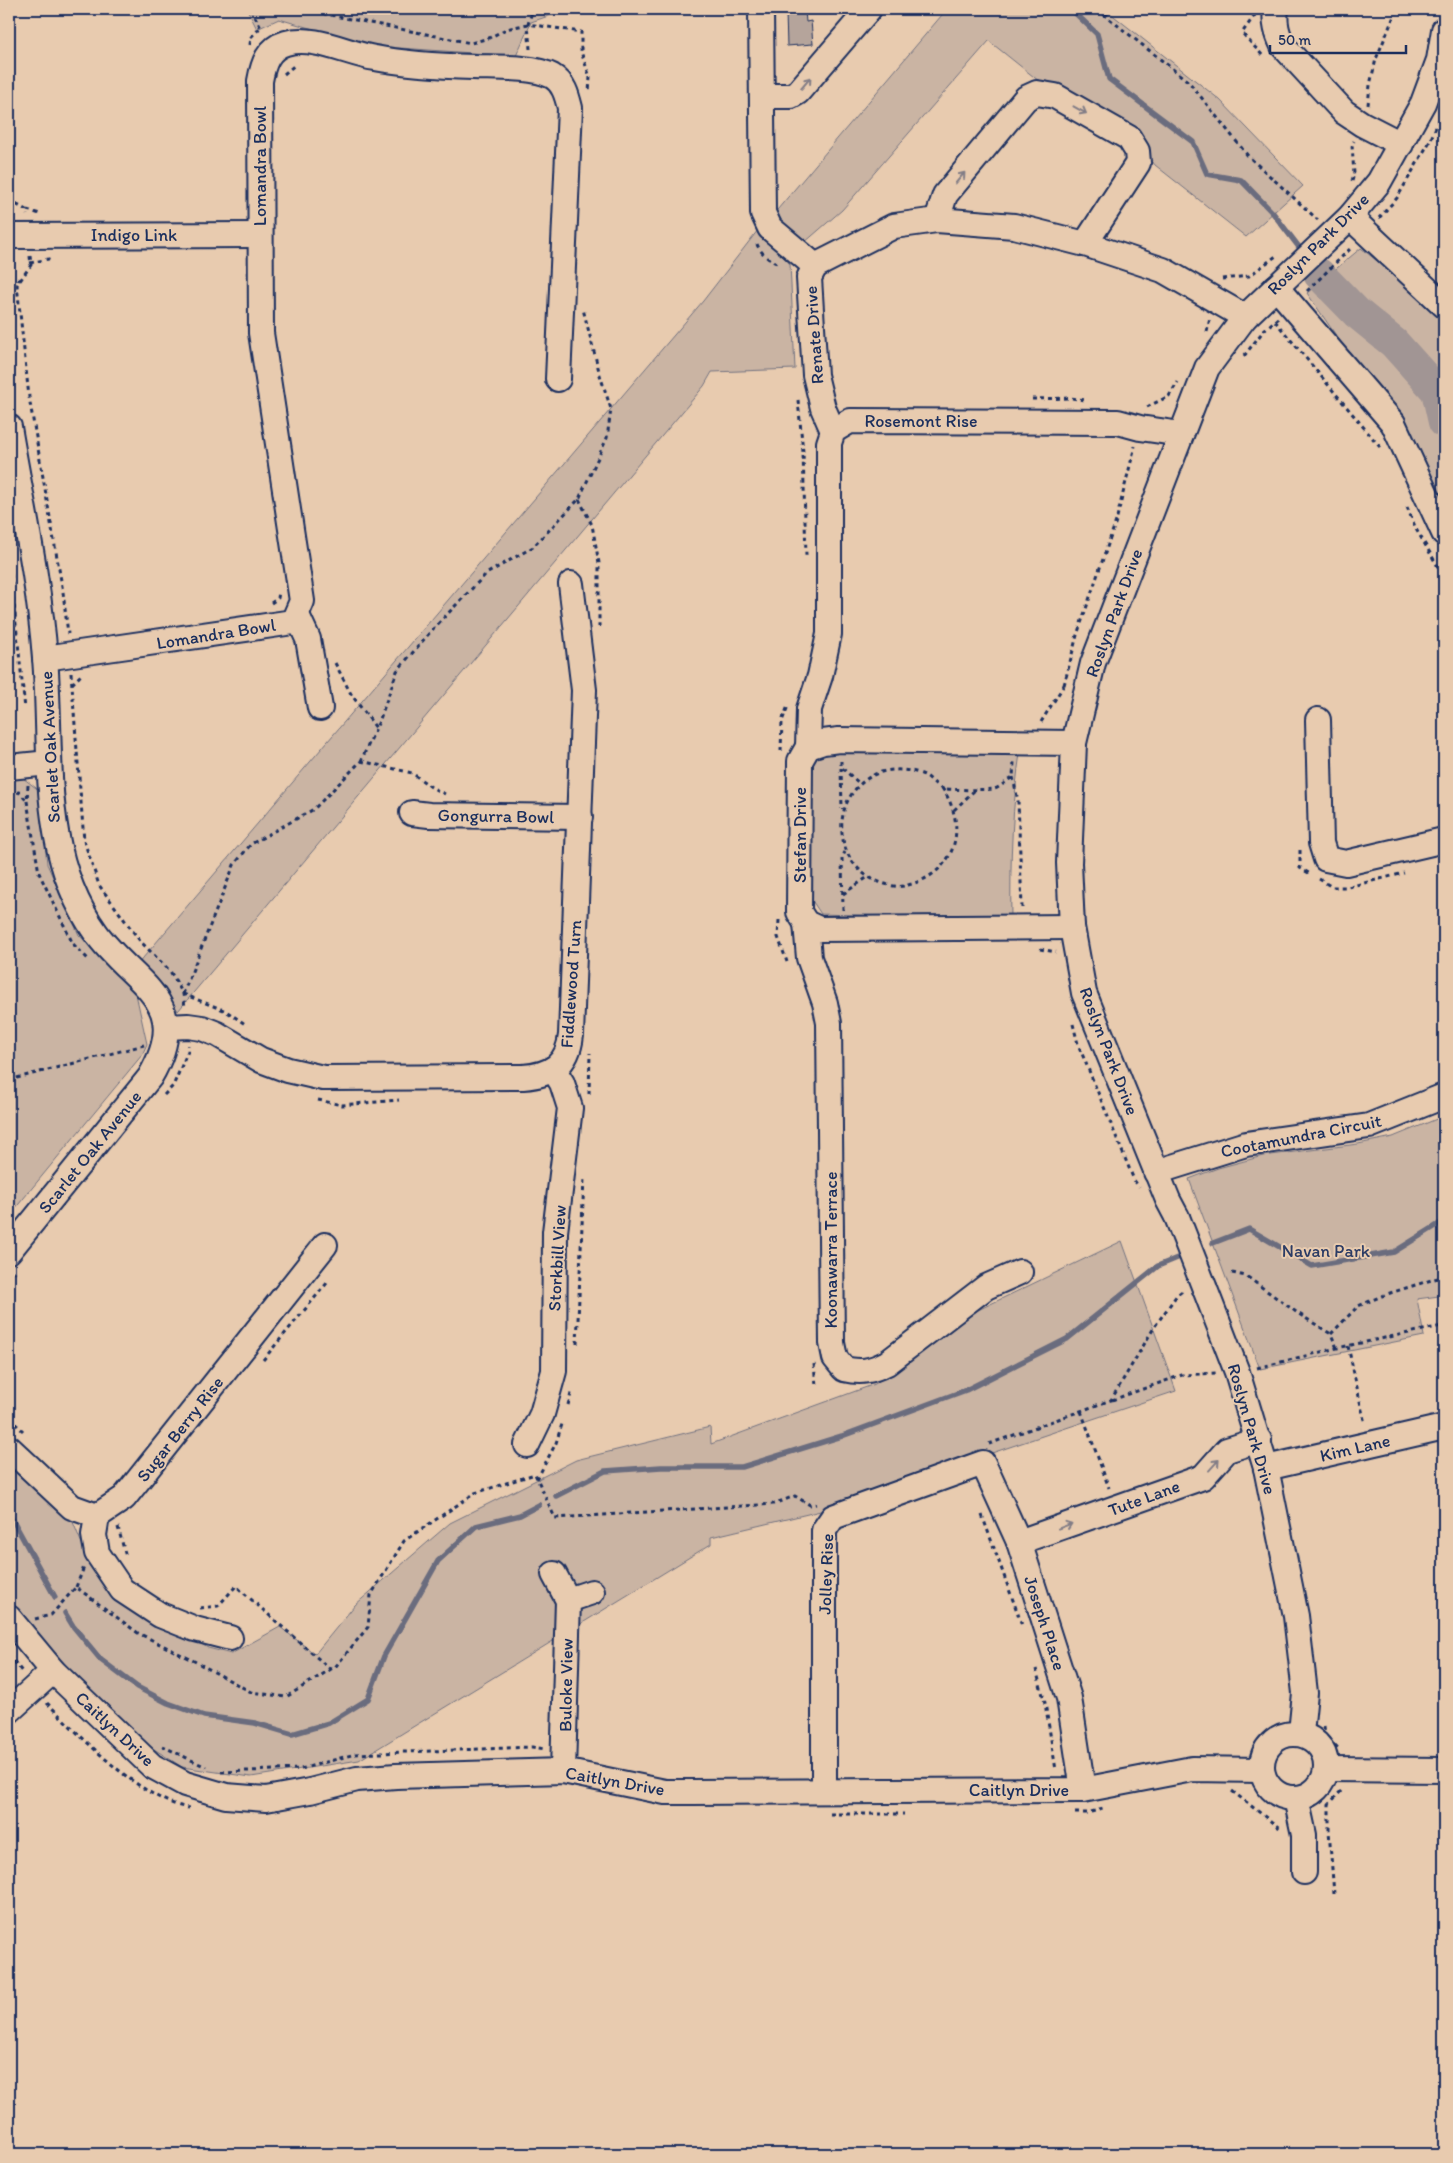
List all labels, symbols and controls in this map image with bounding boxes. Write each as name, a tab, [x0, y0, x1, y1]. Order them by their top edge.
scale bar	[1270, 22, 1407, 54]
text: 50 m	[1278, 31, 1311, 49]
one-way arrow	[801, 77, 812, 90]
one-way arrow	[1073, 105, 1088, 115]
street label: Lomandra Bowl	[249, 106, 271, 226]
one-way arrow	[954, 172, 965, 185]
street label: Roslyn Park Drive	[1262, 188, 1374, 300]
street label: Indigo Link	[91, 224, 177, 246]
street label: Renate Drive	[800, 285, 828, 385]
street label: Rosemont Rise	[864, 410, 978, 432]
street label: Roslyn Park Drive	[1081, 546, 1147, 680]
street label: Lomandra Bowl	[155, 614, 277, 654]
street label: Scarlet Oak Avenue	[35, 671, 65, 823]
street label: Stefan Drive	[789, 787, 811, 883]
street label: Gongurra Bowl	[437, 804, 555, 828]
street label: Fiddlewood Turn	[556, 919, 586, 1049]
street label: Roslyn Park Drive	[1075, 984, 1143, 1118]
street label: Scarlet Oak Avenue	[34, 1086, 146, 1218]
street label: Cootamundra Circuit	[1219, 1110, 1384, 1162]
street label: Koonawarra Terrace	[820, 1171, 842, 1329]
street label: Storkbill View	[543, 1204, 571, 1312]
park label: Navan Park	[1282, 1240, 1371, 1262]
street label: Roslyn Park Drive	[1223, 1361, 1281, 1497]
street label: Sugar Berry Rise	[132, 1372, 228, 1486]
street label: Kim Lane	[1318, 1429, 1392, 1467]
one-way arrow	[1208, 1458, 1220, 1471]
street label: Tute Lane	[1105, 1475, 1183, 1521]
one-way arrow	[1057, 1521, 1072, 1530]
street label: Jolley Rise	[814, 1533, 838, 1615]
street label: Joseph Place	[1019, 1573, 1071, 1673]
street label: Buloke View	[554, 1638, 578, 1732]
street label: Caitlyn Drive	[71, 1687, 159, 1771]
street label: Caitlyn Drive	[564, 1761, 666, 1801]
street label: Caitlyn Drive	[969, 1779, 1069, 1801]

